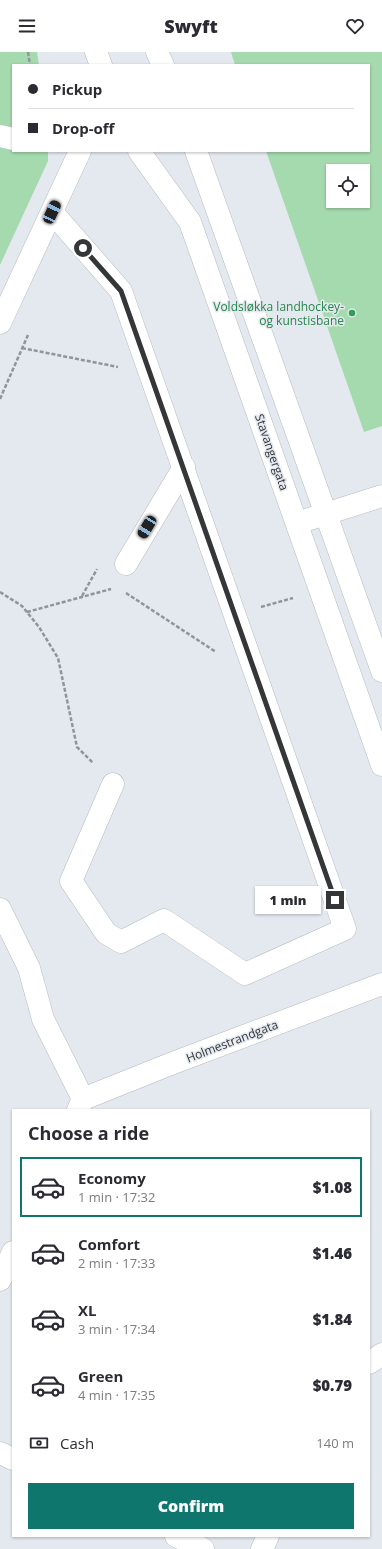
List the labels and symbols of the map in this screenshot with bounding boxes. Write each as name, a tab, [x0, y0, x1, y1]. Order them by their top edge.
car	[41, 199, 63, 225]
route start	[74, 239, 92, 257]
place label: Voldsløkka landhockey- og kunstisbane	[213, 298, 344, 329]
marker: Voldsløkka landhockey- og kunstisbane	[347, 308, 357, 318]
street label: Stavangergata	[251, 411, 293, 493]
car	[136, 514, 158, 540]
callout: 1 min	[255, 886, 321, 914]
route end	[326, 891, 344, 909]
street label: Holmestrandgata	[184, 1016, 280, 1066]

